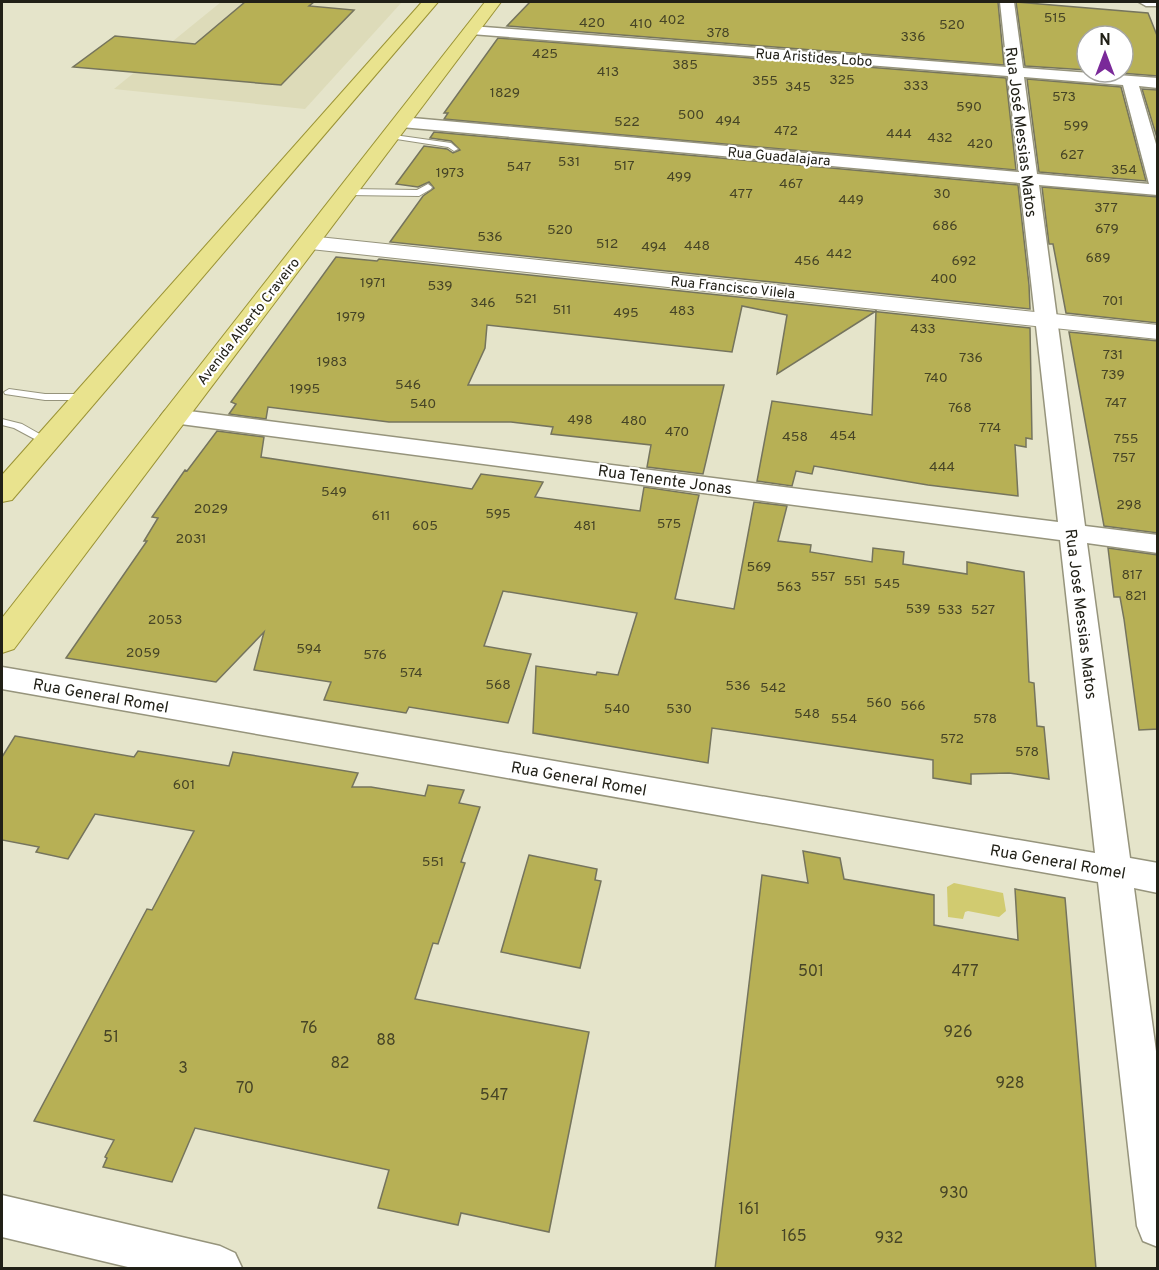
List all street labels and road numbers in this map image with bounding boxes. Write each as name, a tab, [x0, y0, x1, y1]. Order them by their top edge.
street label: Rua Aristides Lobo	[755, 46, 873, 71]
street label: Rua José Messias Matos	[1000, 46, 1040, 219]
street label: Rua Guadalajara	[727, 145, 831, 170]
street label: Avenida Alberto Craveiro	[194, 255, 304, 389]
street label: Rua Francisco Vilela	[670, 274, 796, 303]
street label: Rua Tenente Jonas	[596, 462, 733, 500]
street label: Rua José Messias Matos	[1060, 528, 1100, 701]
street label: Rua General Romel	[31, 675, 170, 719]
street label: Rua General Romel	[509, 758, 648, 802]
street label: Rua General Romel	[988, 841, 1127, 885]

